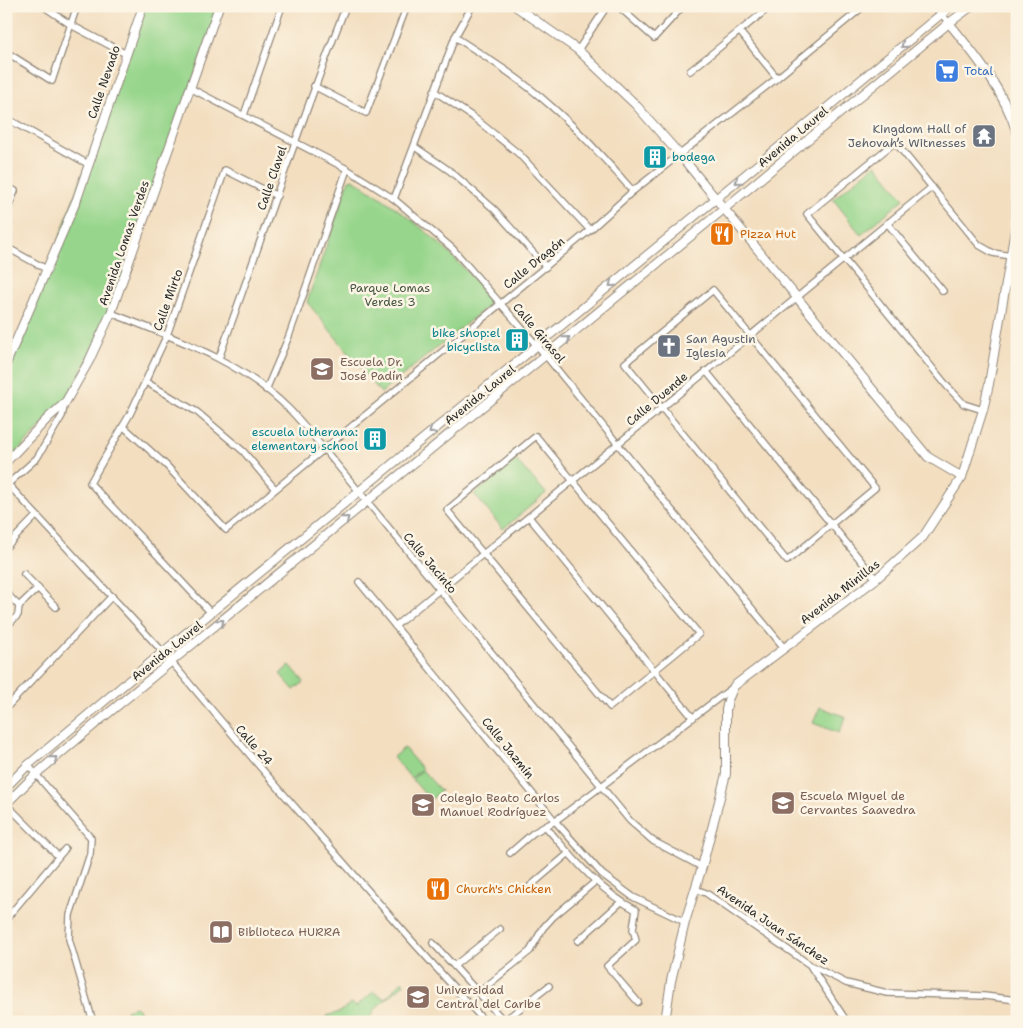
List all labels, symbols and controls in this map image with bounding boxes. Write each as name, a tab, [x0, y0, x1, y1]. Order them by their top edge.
one-way arrow	[900, 39, 909, 48]
street label: Calle Nevado	[84, 43, 124, 121]
supermarket icon: Total	[934, 58, 960, 84]
place label: Total	[964, 63, 994, 79]
street label: Avenida Laurel	[755, 103, 832, 171]
place label: Kingdom Hall of Jehovah’s Witnesses	[848, 121, 967, 151]
temple icon: Kingdom Hall of Jehovah’s Witnesses	[971, 123, 997, 149]
street label: Calle Clavel	[254, 143, 291, 212]
building icon: bodega	[642, 144, 668, 170]
place label: bodega	[672, 149, 716, 165]
one-way arrow	[734, 176, 743, 185]
street label: Avenida Lomas Verdes	[95, 178, 153, 308]
restaurant icon: Pizza Hut	[709, 221, 735, 247]
place label: Pizza Hut	[740, 226, 796, 242]
street label: Calle Dragón	[500, 233, 568, 293]
street label: Calle Mirto	[149, 267, 187, 333]
one-way arrow	[609, 279, 618, 287]
park label: Parque Lomas Verdes 3	[350, 280, 430, 310]
street label: Calle Girasol	[509, 300, 569, 367]
place label: bike shop:el bicyclista	[432, 325, 501, 355]
building icon: bike shop:el bicyclista	[504, 327, 530, 353]
place label: San Agustin Iglesia	[686, 331, 756, 361]
church icon: San Agustin Iglesia	[656, 333, 682, 359]
one-way arrow	[561, 335, 570, 344]
place label: Escuela Dr. José Padín	[340, 354, 403, 384]
school or university icon: Escuela Dr. José Padín	[309, 356, 335, 382]
street label: Avenida Laurel	[441, 361, 519, 429]
street label: Calle Duende	[623, 368, 691, 429]
place label: escuela lutherana: elementary school	[251, 424, 358, 454]
building icon: escuela lutherana: elementary school	[362, 426, 388, 452]
one-way arrow	[428, 426, 437, 435]
one-way arrow	[340, 517, 349, 525]
street label: Calle Jacinto	[400, 529, 460, 597]
street label: Avenida Minillas	[797, 556, 883, 628]
street label: Avenida Laurel	[128, 617, 206, 685]
one-way arrow	[215, 619, 224, 628]
street label: Calle Jazmín	[478, 714, 538, 782]
street label: Calle 24	[232, 721, 276, 769]
one-way arrow	[49, 755, 58, 764]
place label: Escuela Miguel de Cervantes Saavedra	[800, 788, 916, 818]
place label: Colegio Beato Carlos Manuel Rodríguez	[440, 790, 560, 820]
school or university icon: Escuela Miguel de Cervantes Saavedra	[770, 790, 796, 816]
school or university icon: Colegio Beato Carlos Manuel Rodríguez	[410, 792, 436, 818]
restaurant icon: Church's Chicken	[425, 876, 451, 902]
place label: Church's Chicken	[456, 881, 551, 897]
street label: Avenida Juan Sánchez	[714, 881, 832, 969]
library icon: Biblioteca HURRA	[208, 919, 234, 945]
place label: Biblioteca HURRA	[238, 924, 341, 940]
place label: Universidad Central del Caribe	[436, 982, 541, 1012]
school or university icon: Universidad Central del Caribe	[405, 984, 431, 1010]

